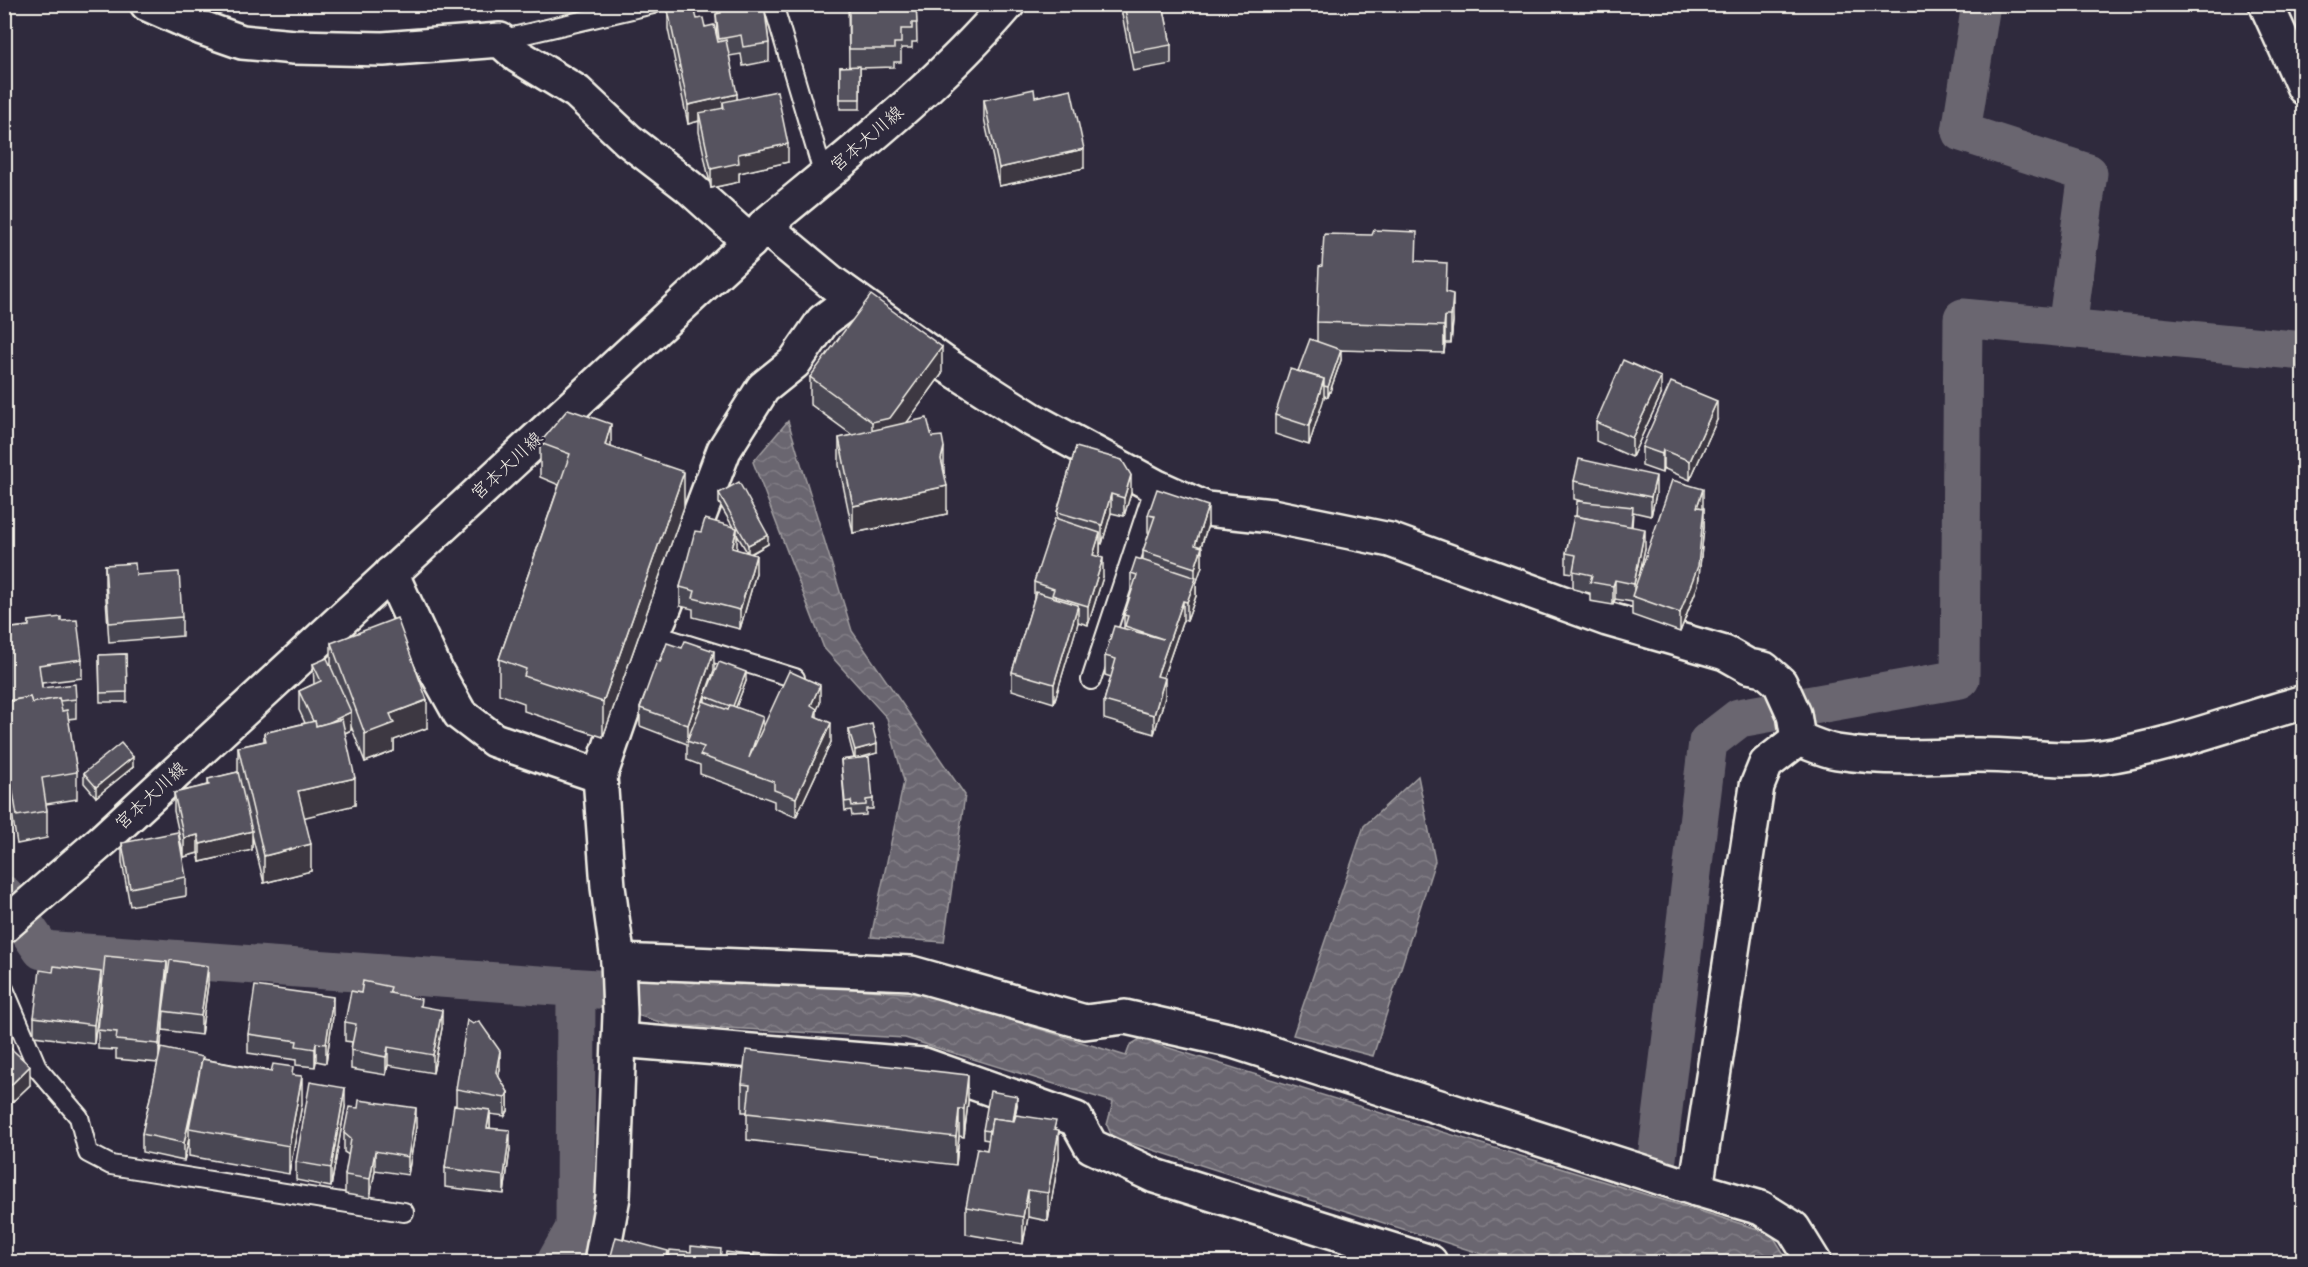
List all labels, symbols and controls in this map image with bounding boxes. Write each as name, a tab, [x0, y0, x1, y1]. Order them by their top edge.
street label: 宮本大川線	[825, 101, 909, 177]
street label: 宮本大川線	[466, 427, 548, 505]
street label: 宮本大川線	[110, 757, 192, 835]

